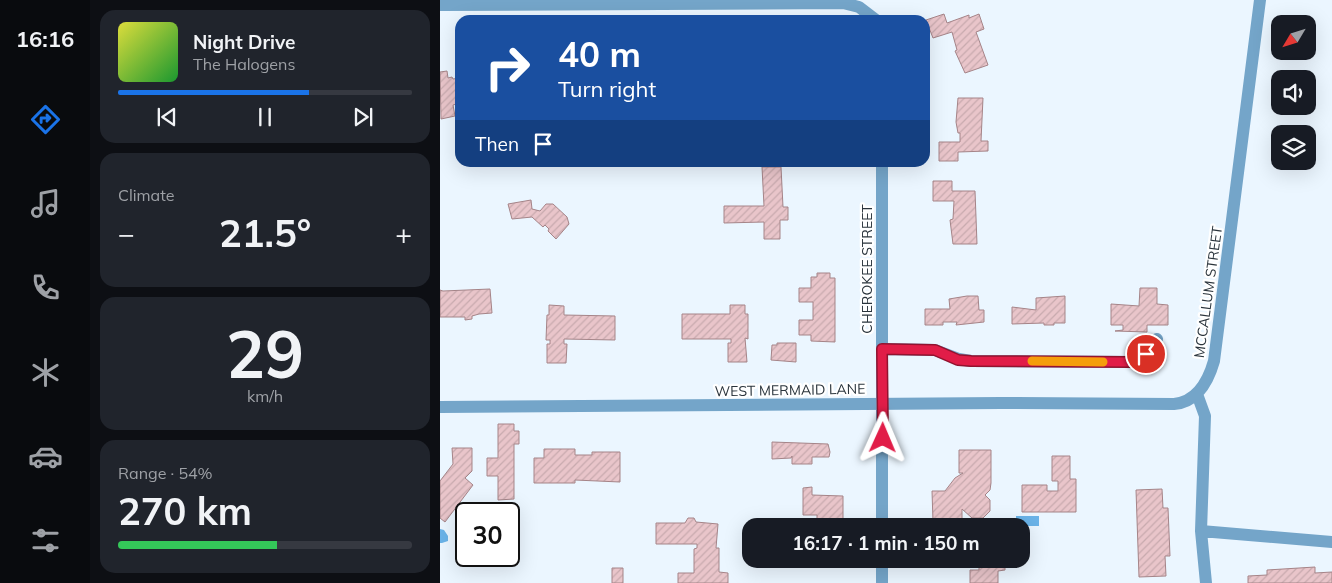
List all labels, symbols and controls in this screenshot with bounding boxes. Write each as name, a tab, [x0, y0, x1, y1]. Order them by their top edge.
north arrow	[1271, 15, 1316, 60]
map controls	[1271, 15, 1316, 170]
text: 16:16	[16, 25, 74, 53]
text: Night Drive	[193, 30, 295, 54]
text: 40 m	[558, 32, 641, 76]
icon: right	[475, 35, 540, 100]
text: The Halogens	[193, 54, 295, 74]
button: sound	[1271, 70, 1316, 115]
text: Turn right	[558, 75, 656, 103]
icon: directions	[28, 102, 63, 137]
icon: previous	[153, 103, 181, 131]
icon: pause	[251, 103, 279, 131]
icon: next	[349, 103, 377, 131]
button: layers	[1271, 125, 1316, 170]
icon: arrive	[529, 130, 557, 158]
text: Then	[475, 132, 519, 156]
text: Climate	[118, 185, 174, 205]
icon: music	[28, 186, 63, 221]
street label: CHEROKEE STREET	[858, 204, 876, 334]
text: 21.5°	[219, 209, 311, 257]
text: −	[118, 216, 135, 251]
text: +	[395, 216, 412, 251]
street label: MCCALLUM STREET	[1190, 224, 1226, 359]
icon: phone	[28, 270, 63, 305]
text: 29	[226, 313, 304, 394]
pin	[1125, 333, 1167, 375]
icon: arrive	[1132, 340, 1160, 368]
icon: climate	[28, 355, 63, 390]
street label: WEST MERMAID LANE	[715, 380, 865, 400]
text: km/h	[247, 386, 283, 406]
position arrow	[856, 411, 908, 463]
icon: car	[28, 439, 63, 474]
text: Range · 54%	[118, 463, 213, 483]
text: 270 km	[118, 487, 252, 535]
speed limit sign: 30	[455, 502, 520, 567]
icon: filters	[28, 523, 63, 558]
text: 16:17 · 1 min · 150 m	[792, 531, 980, 555]

